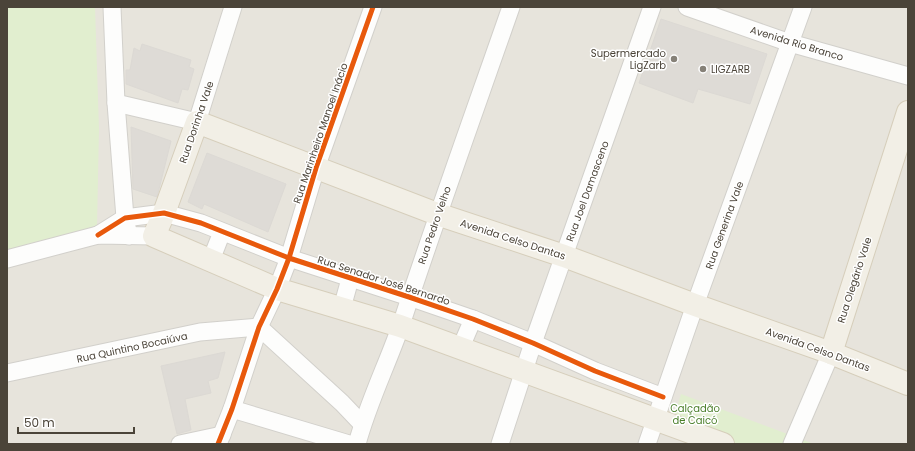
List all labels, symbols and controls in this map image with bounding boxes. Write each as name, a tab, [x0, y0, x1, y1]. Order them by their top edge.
street label: Avenida Rio Branco	[748, 22, 845, 65]
place label: Supermercado LigZarb	[591, 46, 666, 73]
marker: Supermercado LigZarb	[669, 54, 679, 64]
street label: Rua Marinheiro Manoel Inácio	[289, 61, 352, 205]
place label: LIGZARB	[711, 62, 750, 77]
marker: LIGZARB	[698, 64, 708, 74]
street label: Rua Dorinha Vale	[175, 79, 218, 165]
street label: Rua Joel Damasceno	[562, 139, 613, 244]
street label: Rua Generina Vale	[702, 179, 747, 271]
street label: Rua Pedro Velho	[414, 184, 455, 266]
street label: Avenida Celso Dantas	[458, 215, 568, 264]
street label: Rua Olegário Vale	[834, 235, 875, 325]
street label: Rua Senador José Bernardo	[316, 252, 452, 309]
street label: Avenida Celso Dantas	[764, 324, 872, 375]
street label: Rua Quintino Bocaiúva	[75, 328, 189, 367]
park label: Calçadão de Caicó	[670, 401, 720, 428]
scale bar	[18, 409, 134, 435]
text: 50 m	[24, 414, 55, 431]

